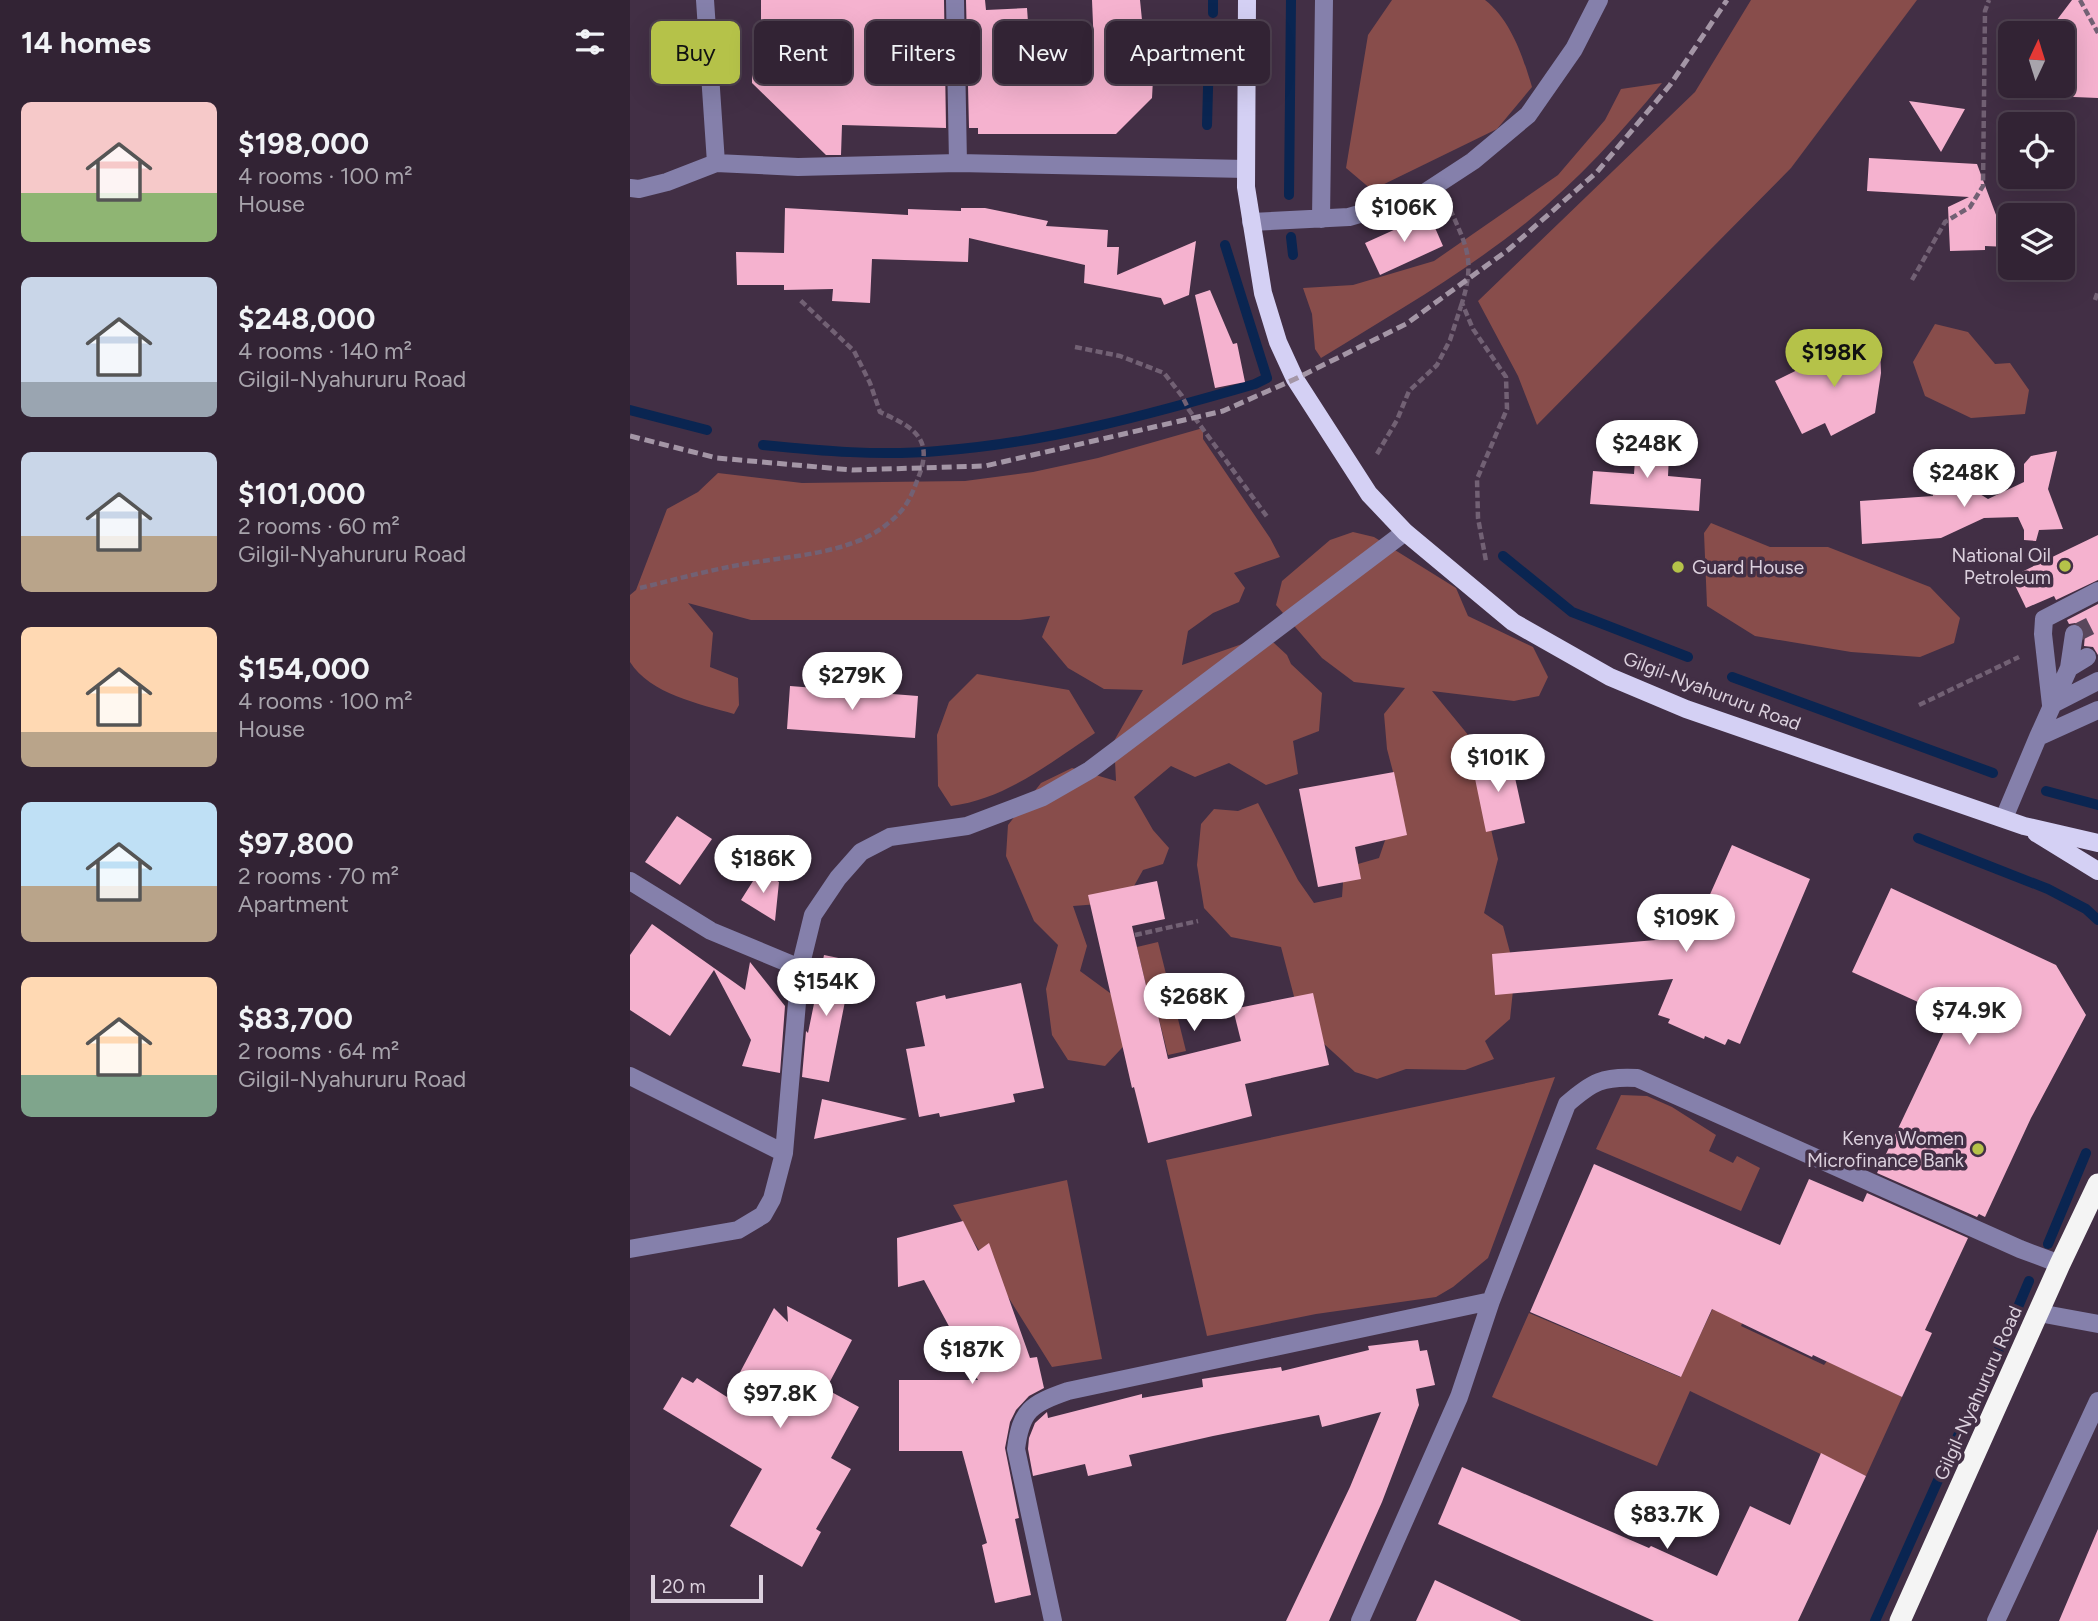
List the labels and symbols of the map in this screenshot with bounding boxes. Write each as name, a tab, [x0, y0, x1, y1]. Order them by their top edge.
north arrow	[1998, 21, 2076, 98]
pin: $106K	[1355, 184, 1453, 244]
pin: $198K	[1785, 330, 1883, 389]
pin: $248K	[1598, 420, 1696, 480]
pin: $248K	[1915, 449, 2013, 509]
place label: National Oil Petroleum	[1951, 544, 2051, 589]
place label: Guard House	[1692, 556, 1804, 579]
marker: National Oil Petroleum	[2057, 558, 2073, 574]
marker: Guard House	[1670, 559, 1686, 575]
street label: Gilgil-Nyahururu Road	[1620, 646, 1804, 736]
pin: $279K	[803, 652, 901, 712]
pin: $101K	[1449, 734, 1547, 794]
pin: $186K	[714, 836, 812, 895]
pin: $109K	[1637, 894, 1735, 954]
pin: $154K	[777, 958, 875, 1018]
pin: $268K	[1145, 974, 1243, 1033]
pin: $74.9K	[1912, 988, 2026, 1047]
place label: Kenya Women Microfinance Bank	[1807, 1127, 1965, 1172]
marker: Kenya Women Microfinance Bank	[1970, 1141, 1986, 1157]
street label: Gilgil-Nyahururu Road	[1929, 1302, 2027, 1484]
pin: $187K	[923, 1326, 1021, 1386]
pin: $97.8K	[723, 1370, 837, 1430]
pin: $83.7K	[1610, 1492, 1724, 1551]
scale bar	[651, 1572, 763, 1604]

